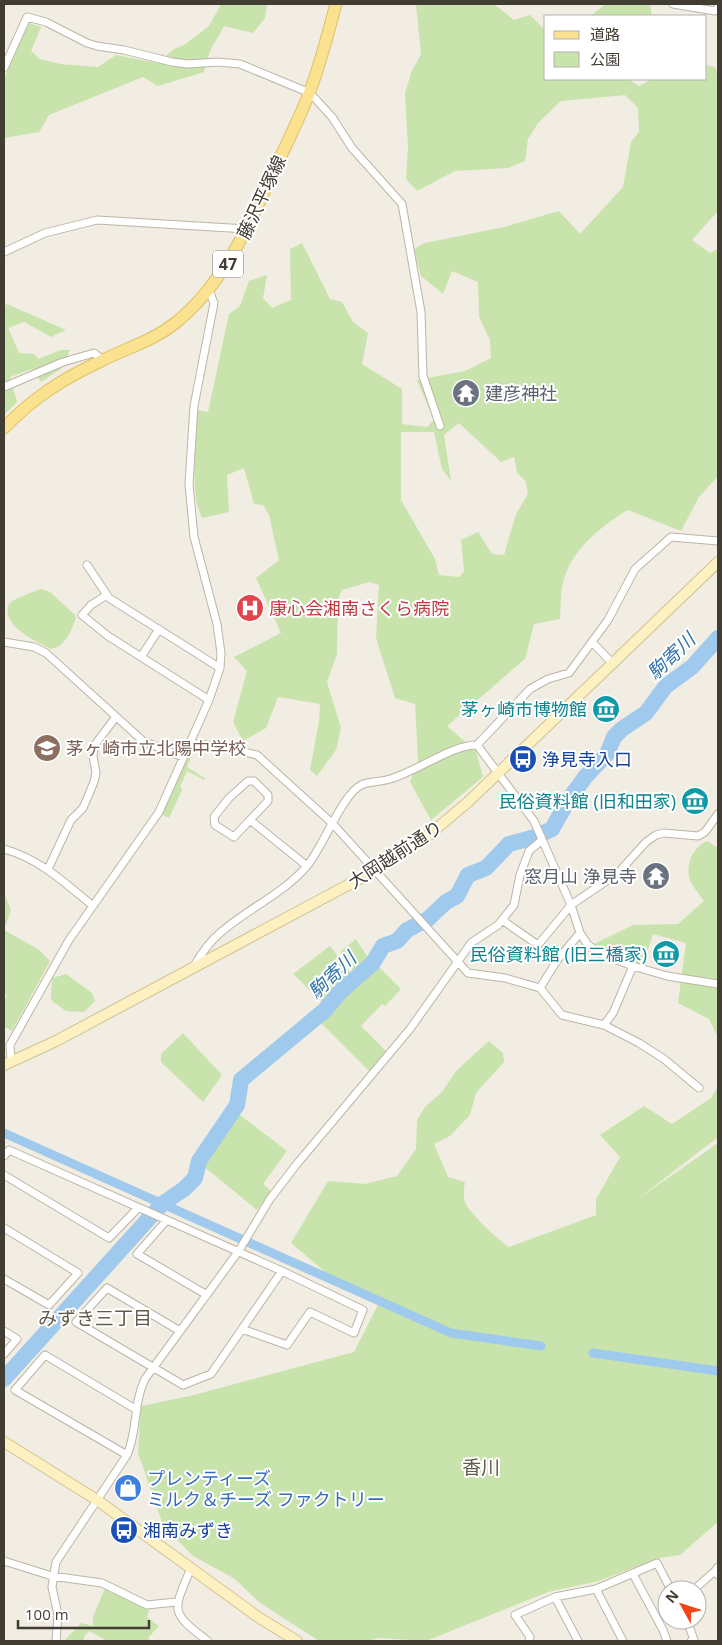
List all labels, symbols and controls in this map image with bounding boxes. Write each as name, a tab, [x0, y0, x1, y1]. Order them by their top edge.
legend	[544, 15, 707, 80]
text: 道路	[590, 24, 620, 44]
text: 公園	[590, 49, 620, 69]
street label: 藤沢平塚線	[231, 151, 291, 243]
road number: 47	[213, 250, 243, 278]
temple icon: 建彦神社	[451, 378, 481, 408]
place label: 建彦神社	[485, 381, 557, 405]
hospital icon: 康心会湘南さくら病院	[235, 593, 265, 623]
place label: 康心会湘南さくら病院	[269, 596, 449, 620]
water label: 駒寄川	[641, 625, 702, 685]
museum icon: 茅ヶ崎市博物館	[591, 694, 621, 724]
place label: 茅ヶ崎市博物館	[461, 697, 587, 721]
school or university icon: 茅ヶ崎市立北陽中学校	[32, 733, 62, 763]
place label: 茅ヶ崎市立北陽中学校	[66, 736, 246, 760]
bus stop icon: 浄見寺入口	[508, 744, 538, 774]
place label: 浄見寺入口	[542, 747, 632, 771]
museum icon: 民俗資料館 (旧和田家)	[680, 786, 710, 816]
place label: 民俗資料館 (旧和田家)	[499, 789, 676, 813]
street label: 大岡越前通り	[343, 815, 447, 893]
temple icon: 窓月山 浄見寺	[641, 861, 671, 891]
place label: 窓月山 浄見寺	[524, 864, 637, 888]
museum icon: 民俗資料館 (旧三橋家)	[651, 939, 681, 969]
place label: 民俗資料館 (旧三橋家)	[470, 942, 647, 966]
water label: 駒寄川	[302, 944, 363, 1004]
district label: みずき三丁目	[38, 1305, 152, 1331]
district label: 香川	[462, 1454, 500, 1480]
place label: プレンティーズ ミルク＆チーズ ファクトリー	[147, 1466, 385, 1511]
shop icon: プレンティーズ ミルク＆チーズ ファクトリー	[113, 1473, 143, 1503]
bus stop icon: 湘南みずき	[109, 1515, 139, 1545]
place label: 湘南みずき	[143, 1518, 233, 1542]
north arrow	[657, 1580, 707, 1630]
text: N	[661, 1586, 683, 1607]
scale bar	[18, 1598, 149, 1630]
text: 100 m	[25, 1604, 69, 1624]

